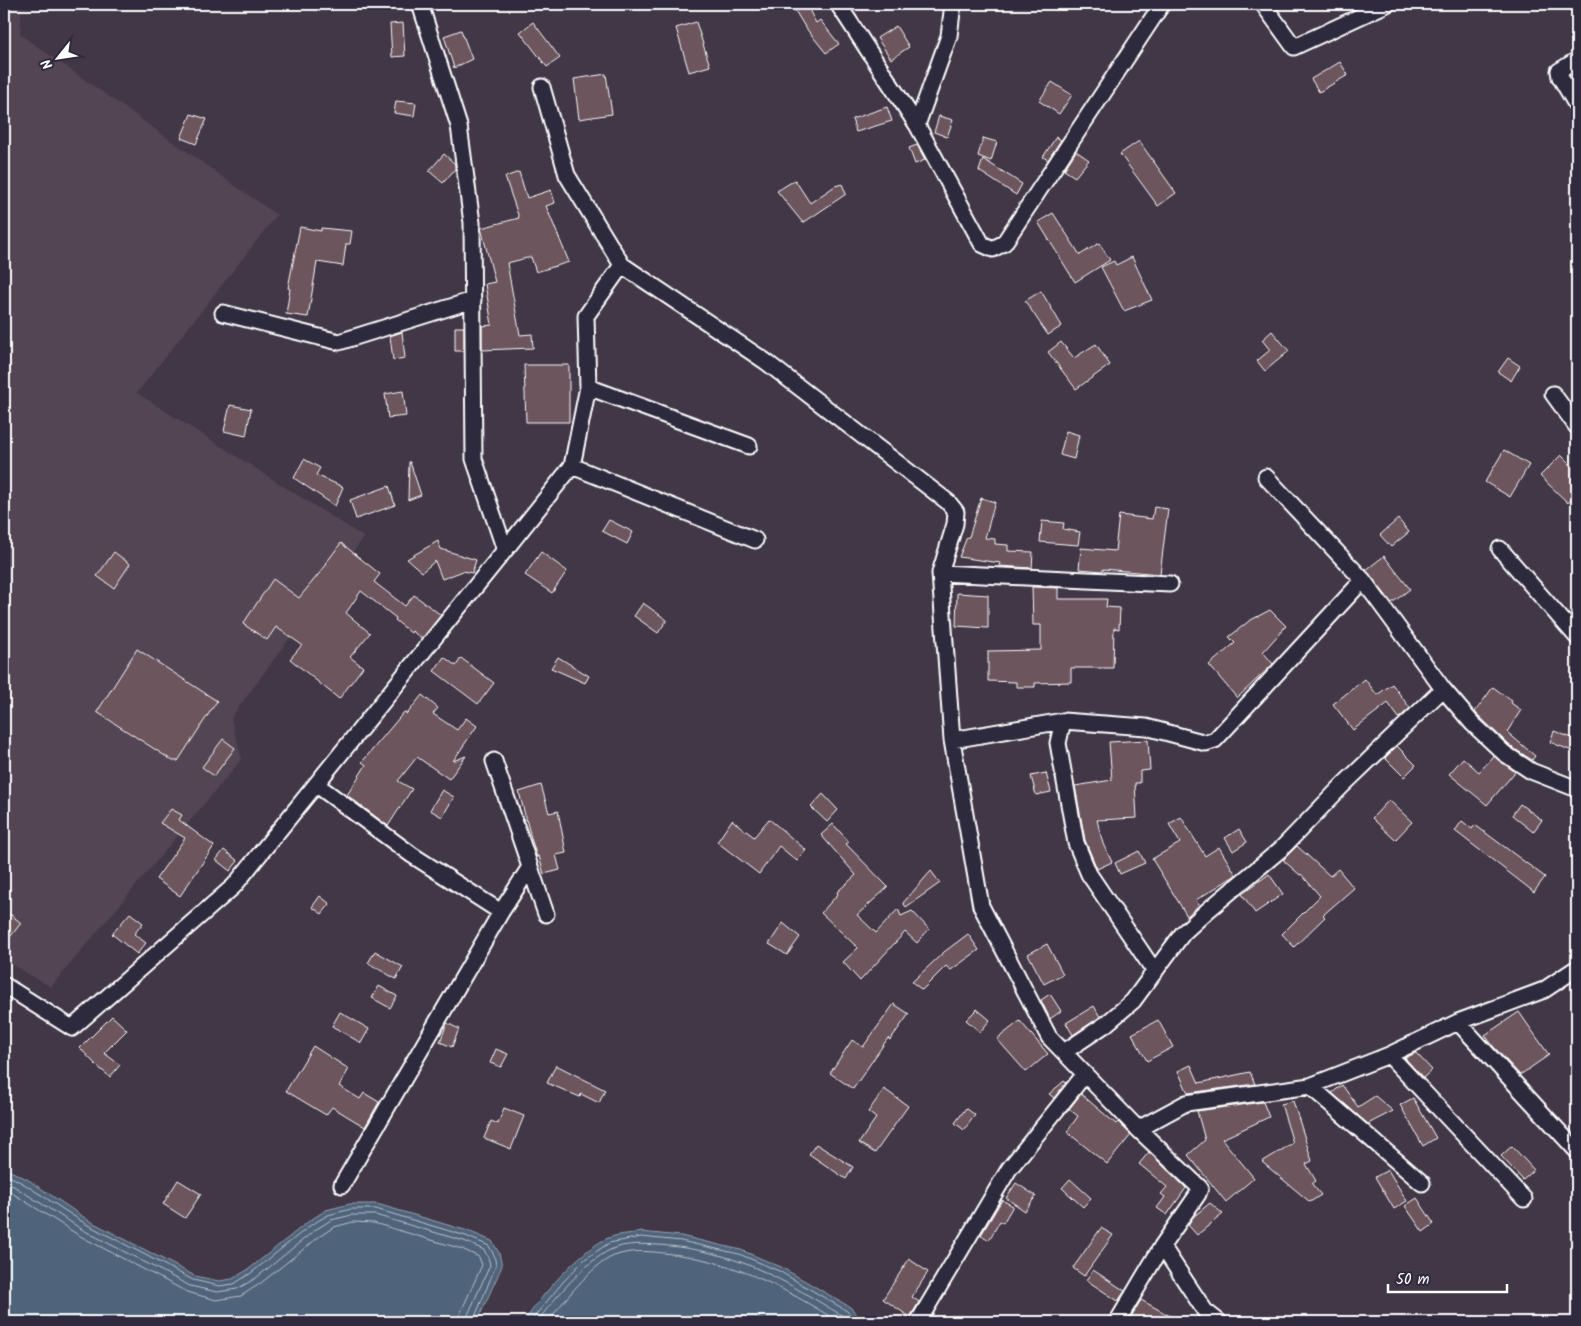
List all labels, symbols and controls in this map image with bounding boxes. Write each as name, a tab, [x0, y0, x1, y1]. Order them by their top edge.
north arrow	[32, 32, 82, 82]
text: N	[36, 55, 59, 73]
scale bar	[1388, 1261, 1507, 1293]
text: 50 m	[1396, 1268, 1430, 1292]

